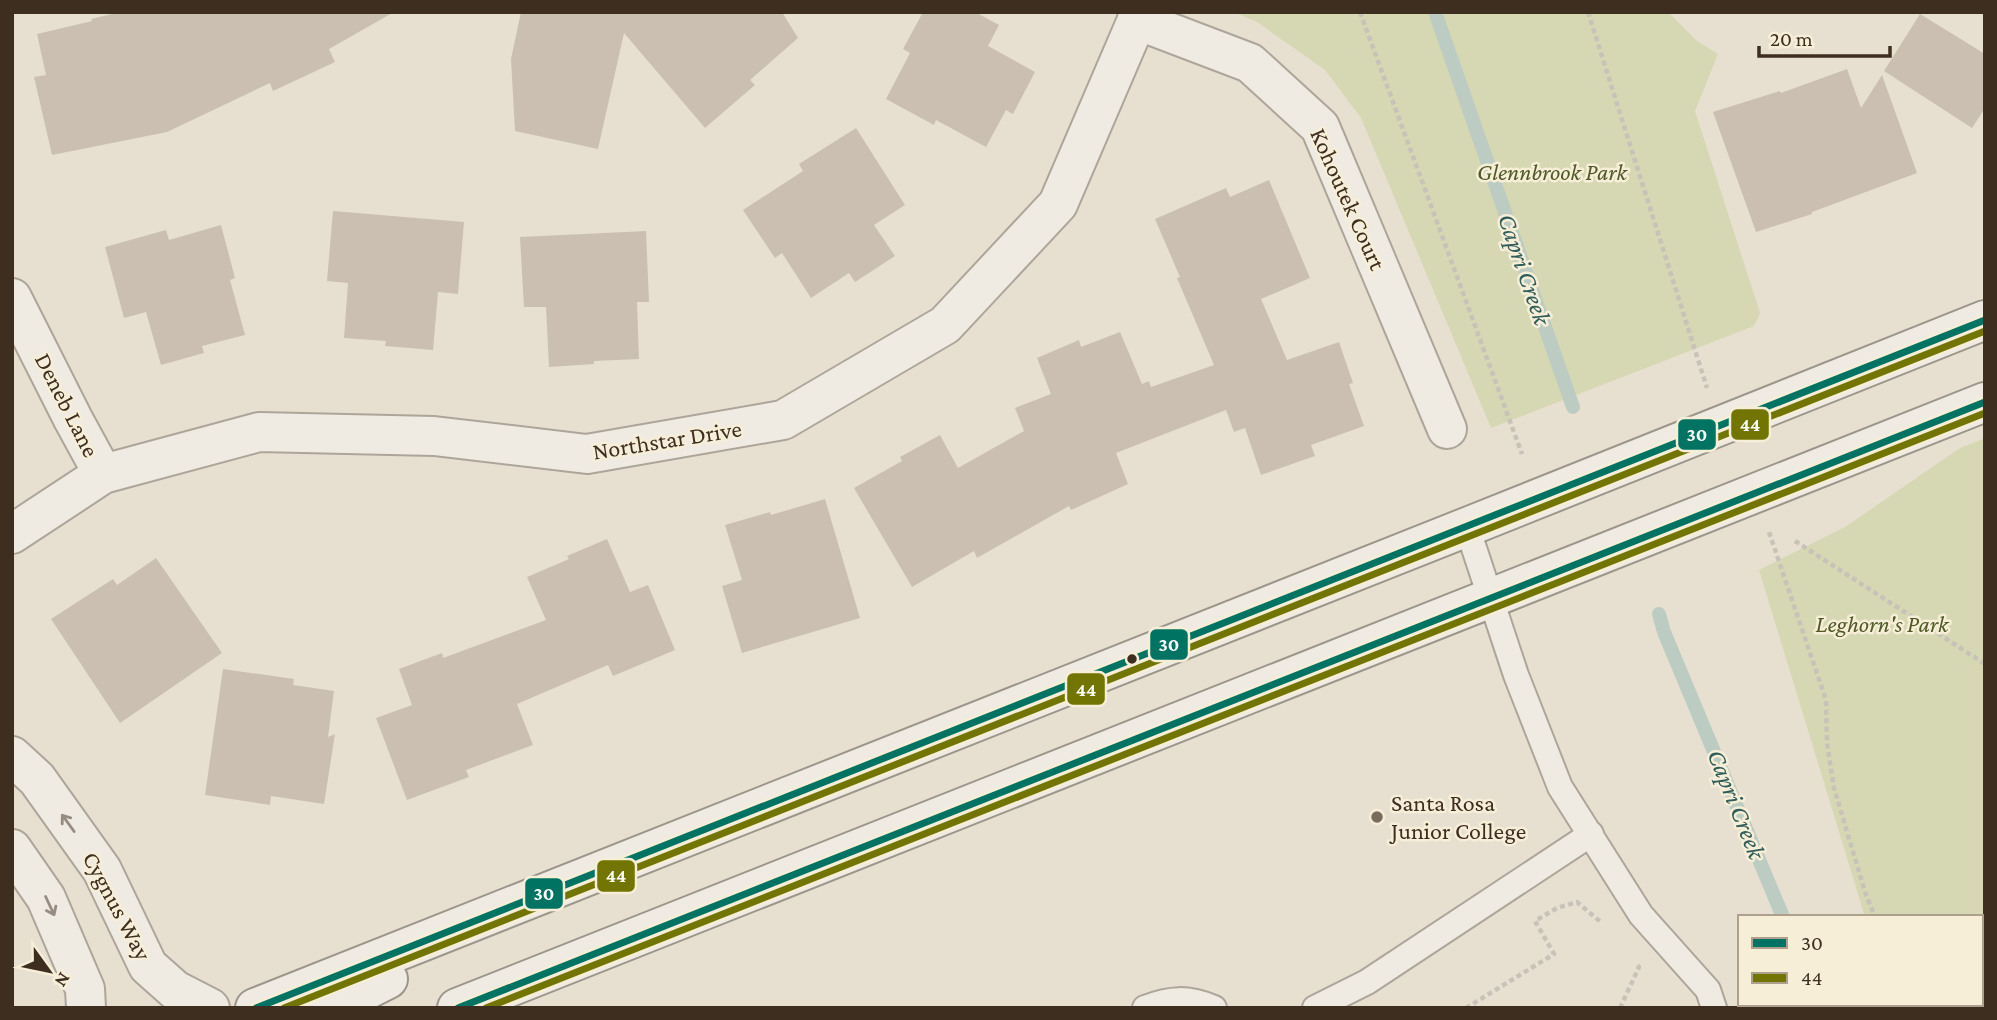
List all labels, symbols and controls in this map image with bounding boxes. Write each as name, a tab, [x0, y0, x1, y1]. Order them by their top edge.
scale bar	[1759, 14, 1890, 58]
text: 20 m	[1770, 27, 1813, 51]
street label: Kohoutek Court	[1305, 124, 1392, 275]
park label: Glennbrook Park	[1477, 158, 1629, 185]
water label: Capri Creek	[1492, 210, 1558, 330]
street label: Deneb Lane	[30, 348, 105, 461]
line badge: 44	[1730, 408, 1770, 441]
street label: Northstar Drive	[590, 414, 743, 465]
text: 44	[1740, 414, 1760, 435]
line badge: 30	[1677, 418, 1717, 451]
text: 30	[1687, 424, 1707, 445]
park label: Leghorn's Park	[1816, 610, 1950, 637]
line badge: 30	[1149, 628, 1189, 661]
text: 30	[1159, 634, 1179, 655]
unlabelled marker	[1125, 652, 1139, 666]
line badge: 44	[1066, 672, 1106, 706]
text: 44	[1076, 679, 1096, 700]
water label: Capri Creek	[1701, 745, 1772, 865]
place label: Santa Rosa Junior College	[1389, 789, 1526, 844]
marker: Santa Rosa Junior College	[1369, 809, 1385, 825]
one-way arrow	[61, 814, 75, 833]
street label: Cygnus Way	[78, 847, 158, 966]
line badge: 44	[596, 859, 636, 893]
text: 44	[606, 865, 626, 886]
line badge: 30	[524, 877, 564, 910]
text: 30	[534, 883, 554, 904]
one-way arrow	[44, 896, 57, 917]
legend	[1738, 915, 1983, 1006]
text: 30	[1801, 931, 1823, 955]
north arrow	[14, 936, 84, 1006]
text: 44	[1801, 966, 1822, 990]
text: N	[50, 969, 75, 991]

